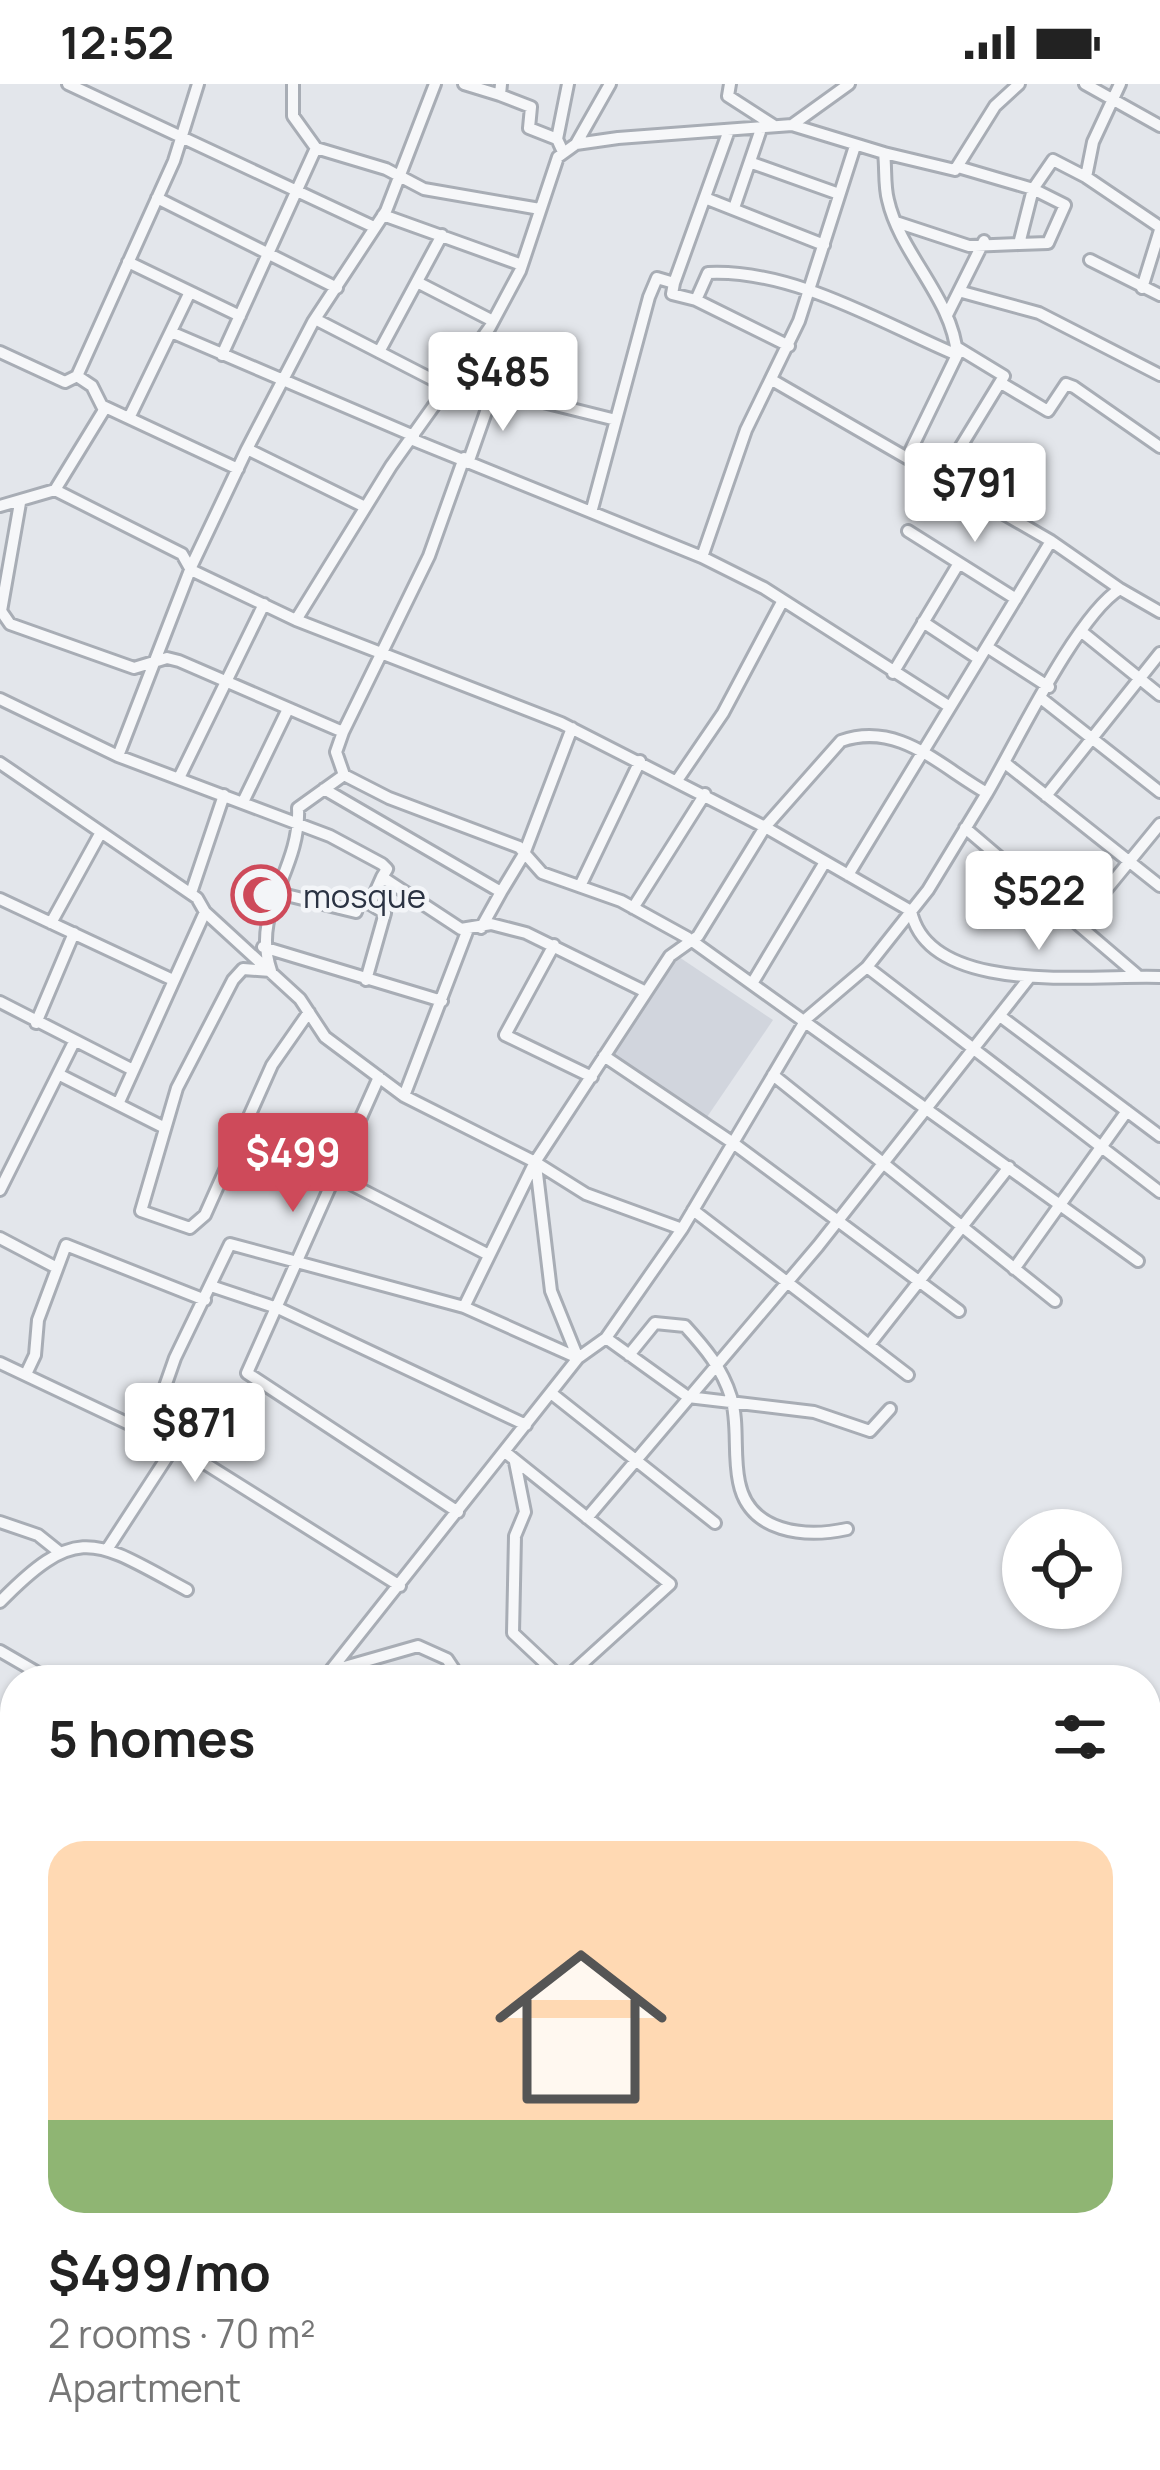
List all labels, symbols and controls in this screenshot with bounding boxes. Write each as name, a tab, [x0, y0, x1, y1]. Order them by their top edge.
text: 12:52	[60, 11, 174, 73]
pin: $485	[432, 332, 574, 434]
text: $485	[456, 344, 550, 398]
pin: $791	[904, 443, 1046, 545]
text: $791	[932, 455, 1018, 509]
pin: $522	[968, 851, 1110, 953]
text: $522	[993, 863, 1085, 917]
mosque icon: mosque	[230, 864, 292, 926]
place label: mosque	[303, 873, 426, 918]
pin: $499	[222, 1113, 364, 1215]
text: $499	[245, 1125, 341, 1179]
pin: $871	[124, 1383, 266, 1485]
text: $871	[152, 1395, 238, 1449]
map controls	[1002, 1509, 1122, 1629]
button: locate	[1002, 1509, 1122, 1629]
text: 5 homes	[48, 1703, 255, 1772]
icon: filters	[1047, 1704, 1113, 1770]
icon: home	[473, 1919, 689, 2135]
text: $499/mo	[48, 2237, 271, 2306]
text: 2 rooms · 70 m²	[48, 2306, 316, 2360]
text: Apartment	[48, 2360, 241, 2414]

